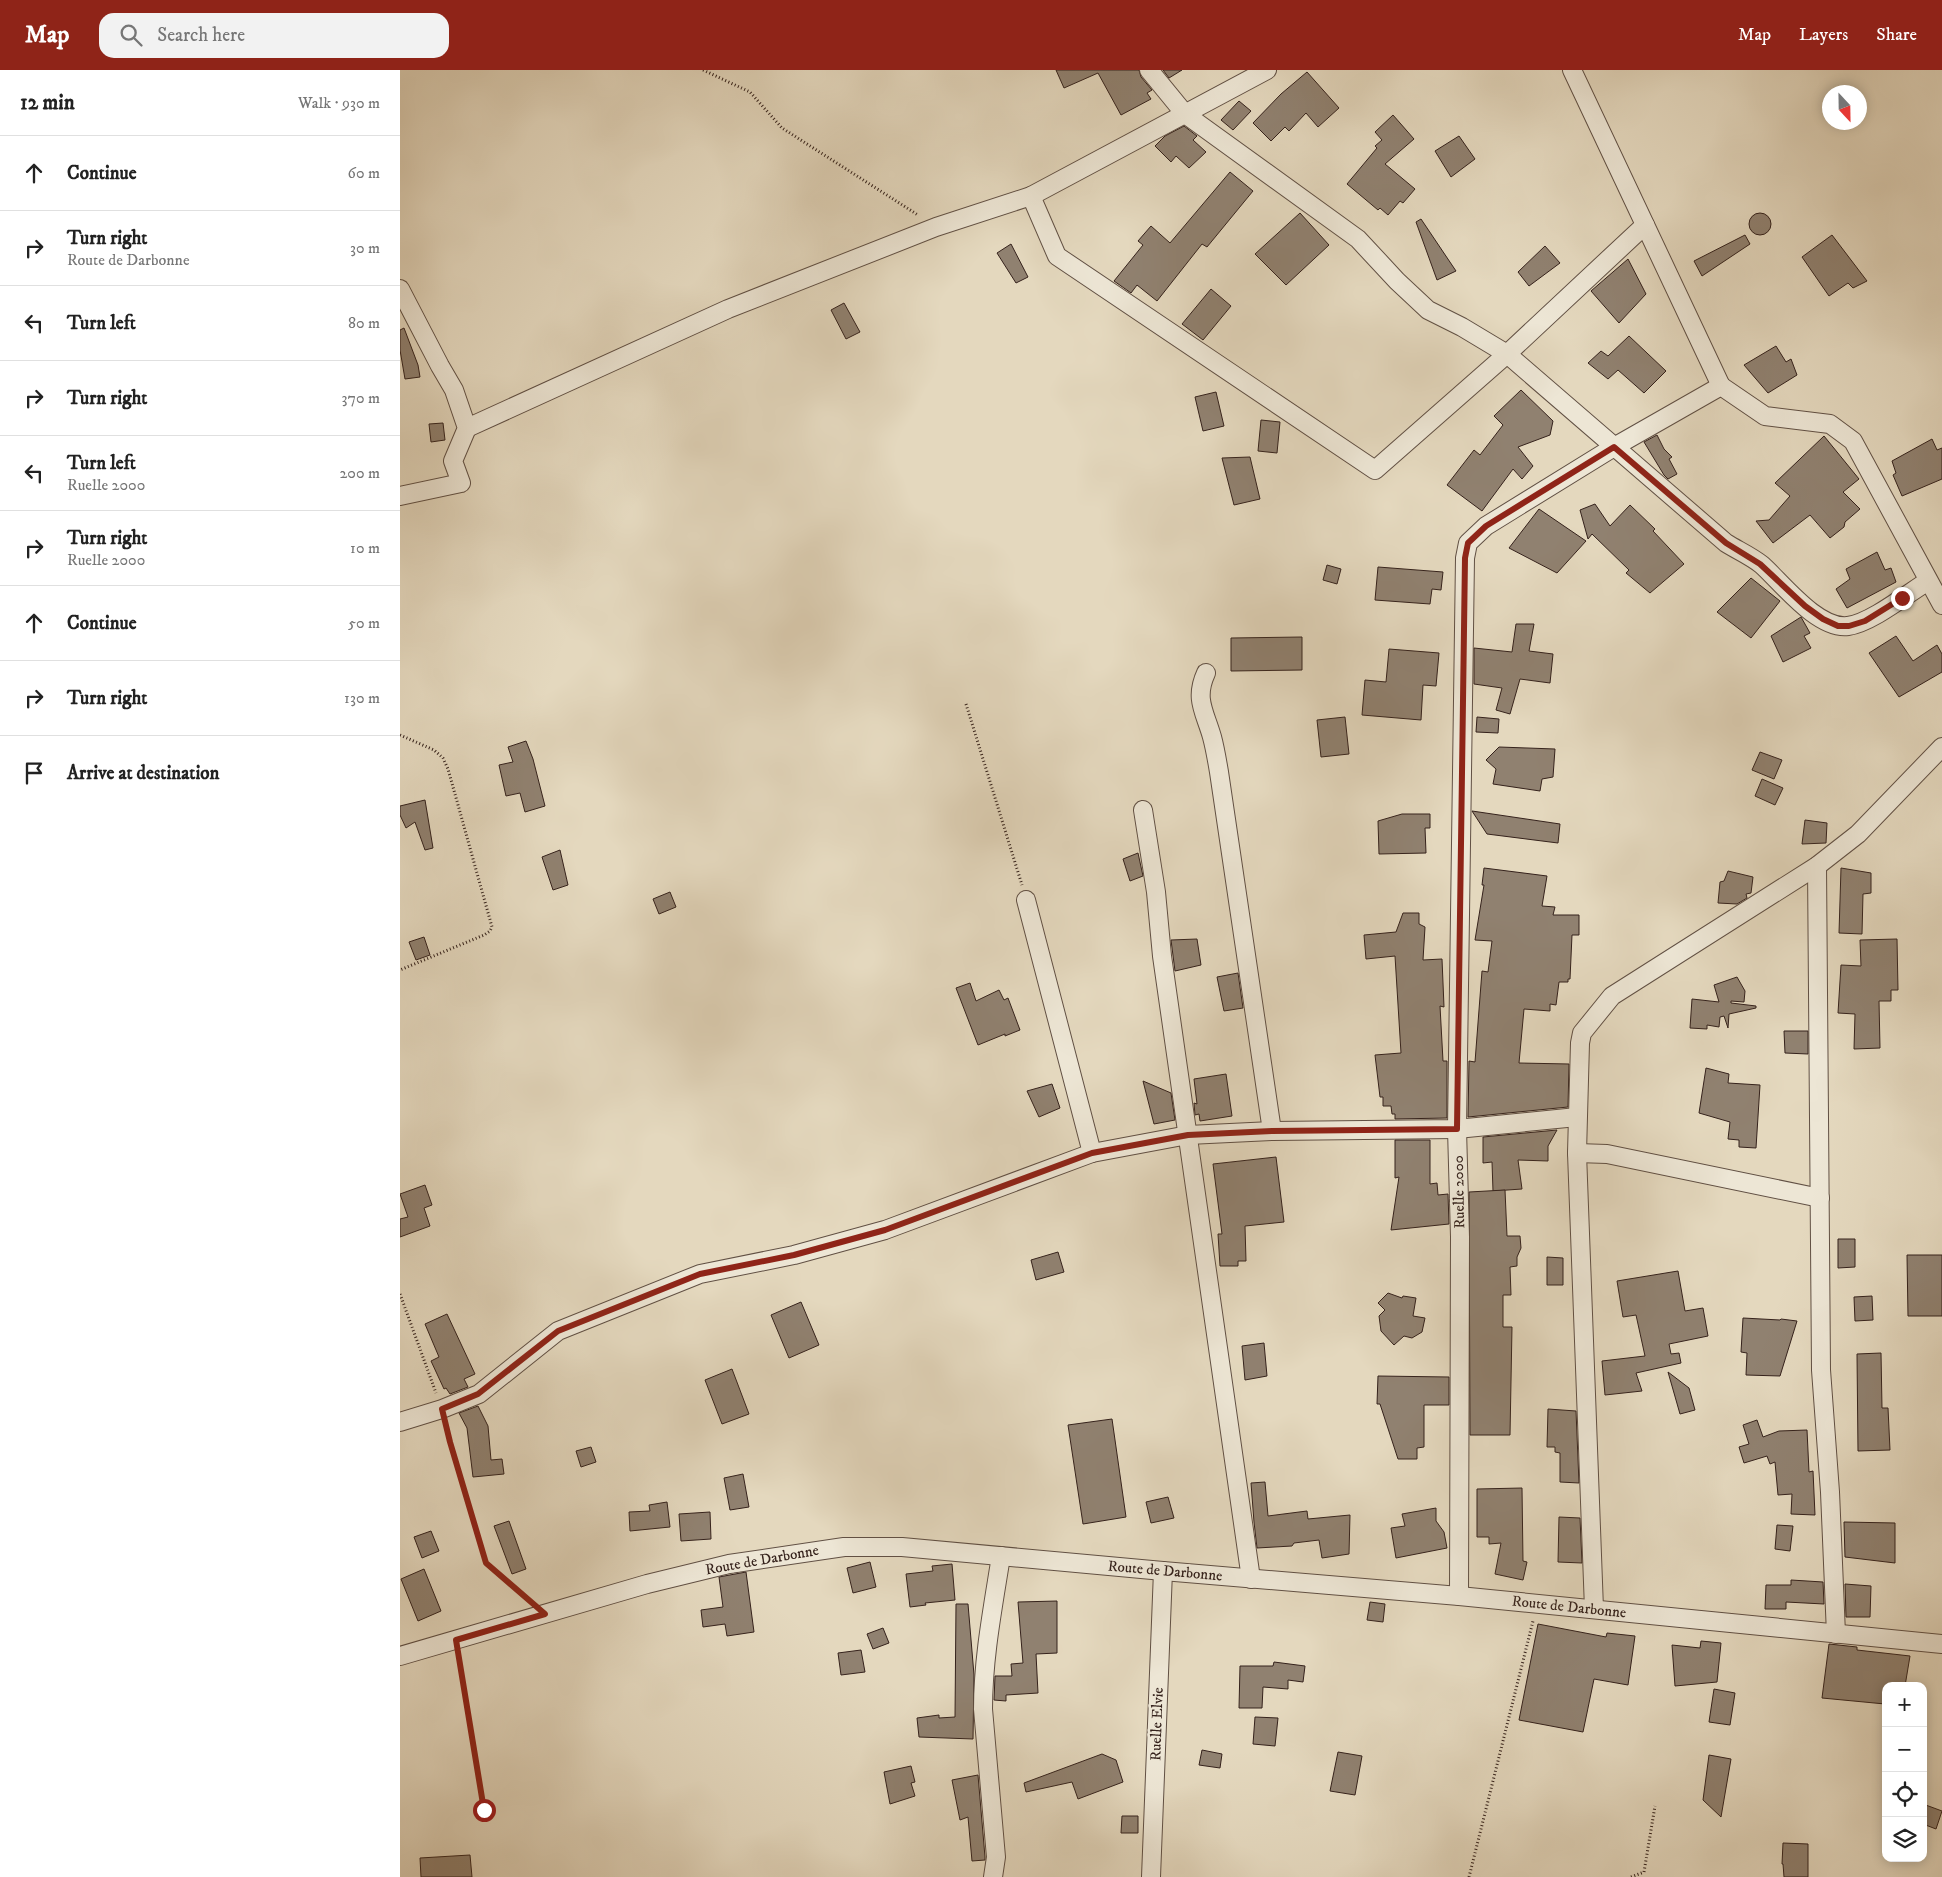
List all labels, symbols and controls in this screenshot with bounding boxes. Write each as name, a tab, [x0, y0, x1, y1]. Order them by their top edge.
search box	[99, 13, 449, 58]
text: Map	[25, 20, 69, 50]
icon: search	[117, 21, 145, 49]
text: Search here	[157, 24, 245, 47]
text: Map	[1738, 24, 1771, 46]
text: Layers	[1799, 24, 1848, 46]
text: Share	[1876, 24, 1917, 46]
north arrow	[1822, 85, 1867, 130]
text: 12 min	[20, 90, 75, 116]
text: Walk · 930 m	[298, 93, 380, 113]
icon: ahead	[20, 159, 48, 187]
text: Continue	[67, 162, 137, 185]
text: 60 m	[348, 163, 380, 183]
text: Turn right	[67, 227, 147, 250]
icon: right	[20, 234, 48, 262]
text: 30 m	[350, 238, 380, 258]
text: Route de Darbonne	[67, 250, 190, 270]
icon: left	[20, 309, 48, 337]
text: Turn left	[67, 312, 136, 335]
text: 80 m	[348, 313, 380, 333]
icon: right	[20, 384, 48, 412]
text: Turn right	[67, 387, 147, 410]
text: 370 m	[342, 388, 380, 408]
text: Turn left	[67, 452, 136, 475]
icon: left	[20, 459, 48, 487]
text: 200 m	[339, 463, 380, 483]
text: Ruelle 2000	[67, 475, 145, 495]
text: Turn right	[67, 527, 147, 550]
icon: right	[20, 534, 48, 562]
text: 10 m	[350, 538, 380, 558]
text: Ruelle 2000	[67, 550, 145, 570]
route end	[1891, 587, 1914, 610]
icon: ahead	[20, 609, 48, 637]
text: Continue	[67, 612, 137, 635]
text: 50 m	[348, 613, 380, 633]
icon: right	[20, 684, 48, 712]
text: Turn right	[67, 687, 147, 710]
text: 130 m	[344, 688, 380, 708]
icon: arrive	[20, 759, 48, 787]
text: Arrive at destination	[67, 762, 219, 785]
street label: Ruelle 2000	[1449, 1155, 1469, 1229]
street label: Route de Darbonne	[704, 1541, 820, 1579]
street label: Route de Darbonne	[1107, 1557, 1223, 1585]
street label: Route de Darbonne	[1511, 1592, 1627, 1622]
map controls	[1882, 1682, 1927, 1862]
button: +	[1882, 1682, 1927, 1727]
street label: Ruelle Elvie	[1146, 1687, 1168, 1761]
button: −	[1882, 1727, 1927, 1772]
button: locate	[1882, 1772, 1927, 1817]
route start	[473, 1799, 496, 1822]
button: layers	[1882, 1817, 1927, 1862]

